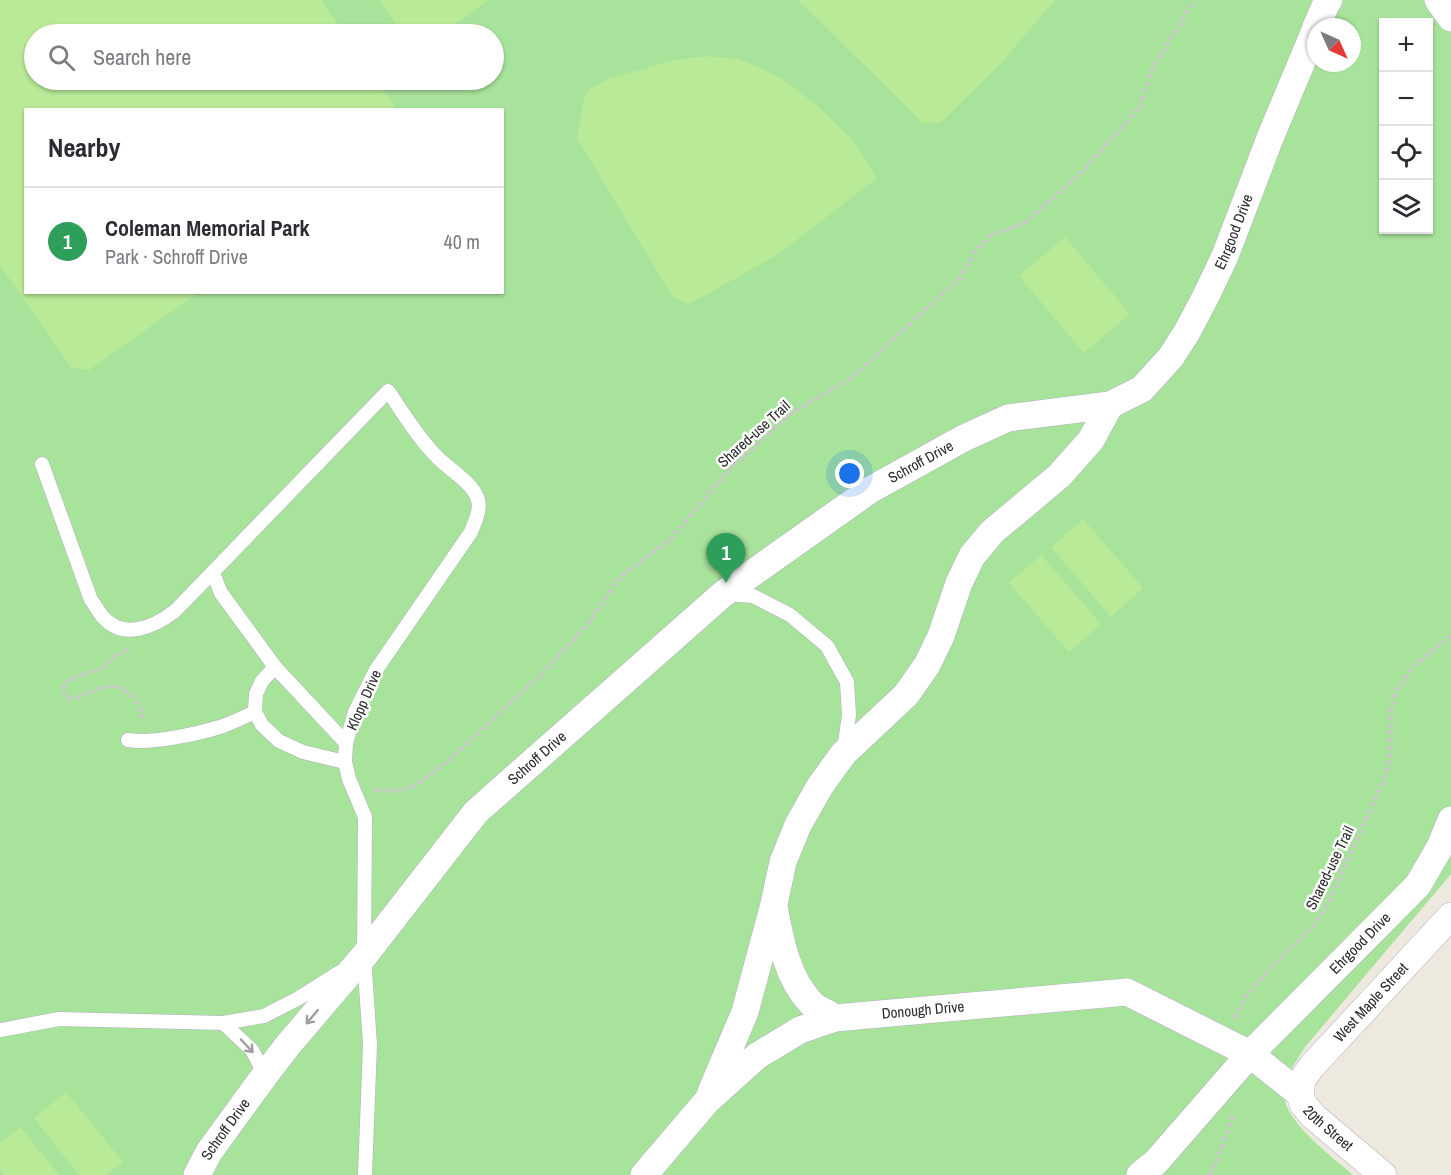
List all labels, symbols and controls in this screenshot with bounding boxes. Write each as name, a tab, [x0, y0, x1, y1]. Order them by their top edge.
north arrow	[1307, 18, 1361, 72]
map controls	[1379, 18, 1433, 234]
button: +	[1379, 18, 1433, 72]
search box	[24, 24, 504, 90]
icon: search	[45, 41, 78, 74]
text: Search here	[93, 42, 191, 72]
button: −	[1379, 72, 1433, 126]
button: locate	[1379, 126, 1433, 180]
text: Nearby	[48, 130, 120, 165]
button: layers	[1379, 180, 1433, 234]
street label: Ehrgood Drive	[1209, 191, 1258, 273]
text: Coleman Memorial Park	[105, 213, 310, 243]
text: 1	[63, 228, 72, 255]
text: 40 m	[444, 228, 480, 255]
text: Park · Schroff Drive	[105, 243, 248, 270]
street label: Shared-use Trail	[713, 395, 794, 472]
street label: Schroff Drive	[884, 435, 957, 488]
your location	[835, 459, 864, 488]
pin: 1	[706, 534, 746, 583]
street label: Klopp Drive	[341, 666, 386, 733]
street label: Schroff Drive	[503, 726, 571, 789]
street label: Shared-use Trail	[1300, 822, 1359, 913]
street label: Ehrgood Drive	[1324, 907, 1395, 978]
street label: West Maple Street	[1328, 957, 1413, 1046]
street label: Donough Drive	[881, 996, 965, 1024]
one-way arrow	[306, 1009, 319, 1025]
one-way arrow	[240, 1039, 254, 1054]
street label: Schroff Drive	[196, 1094, 255, 1164]
street label: 20th Street	[1298, 1101, 1358, 1156]

